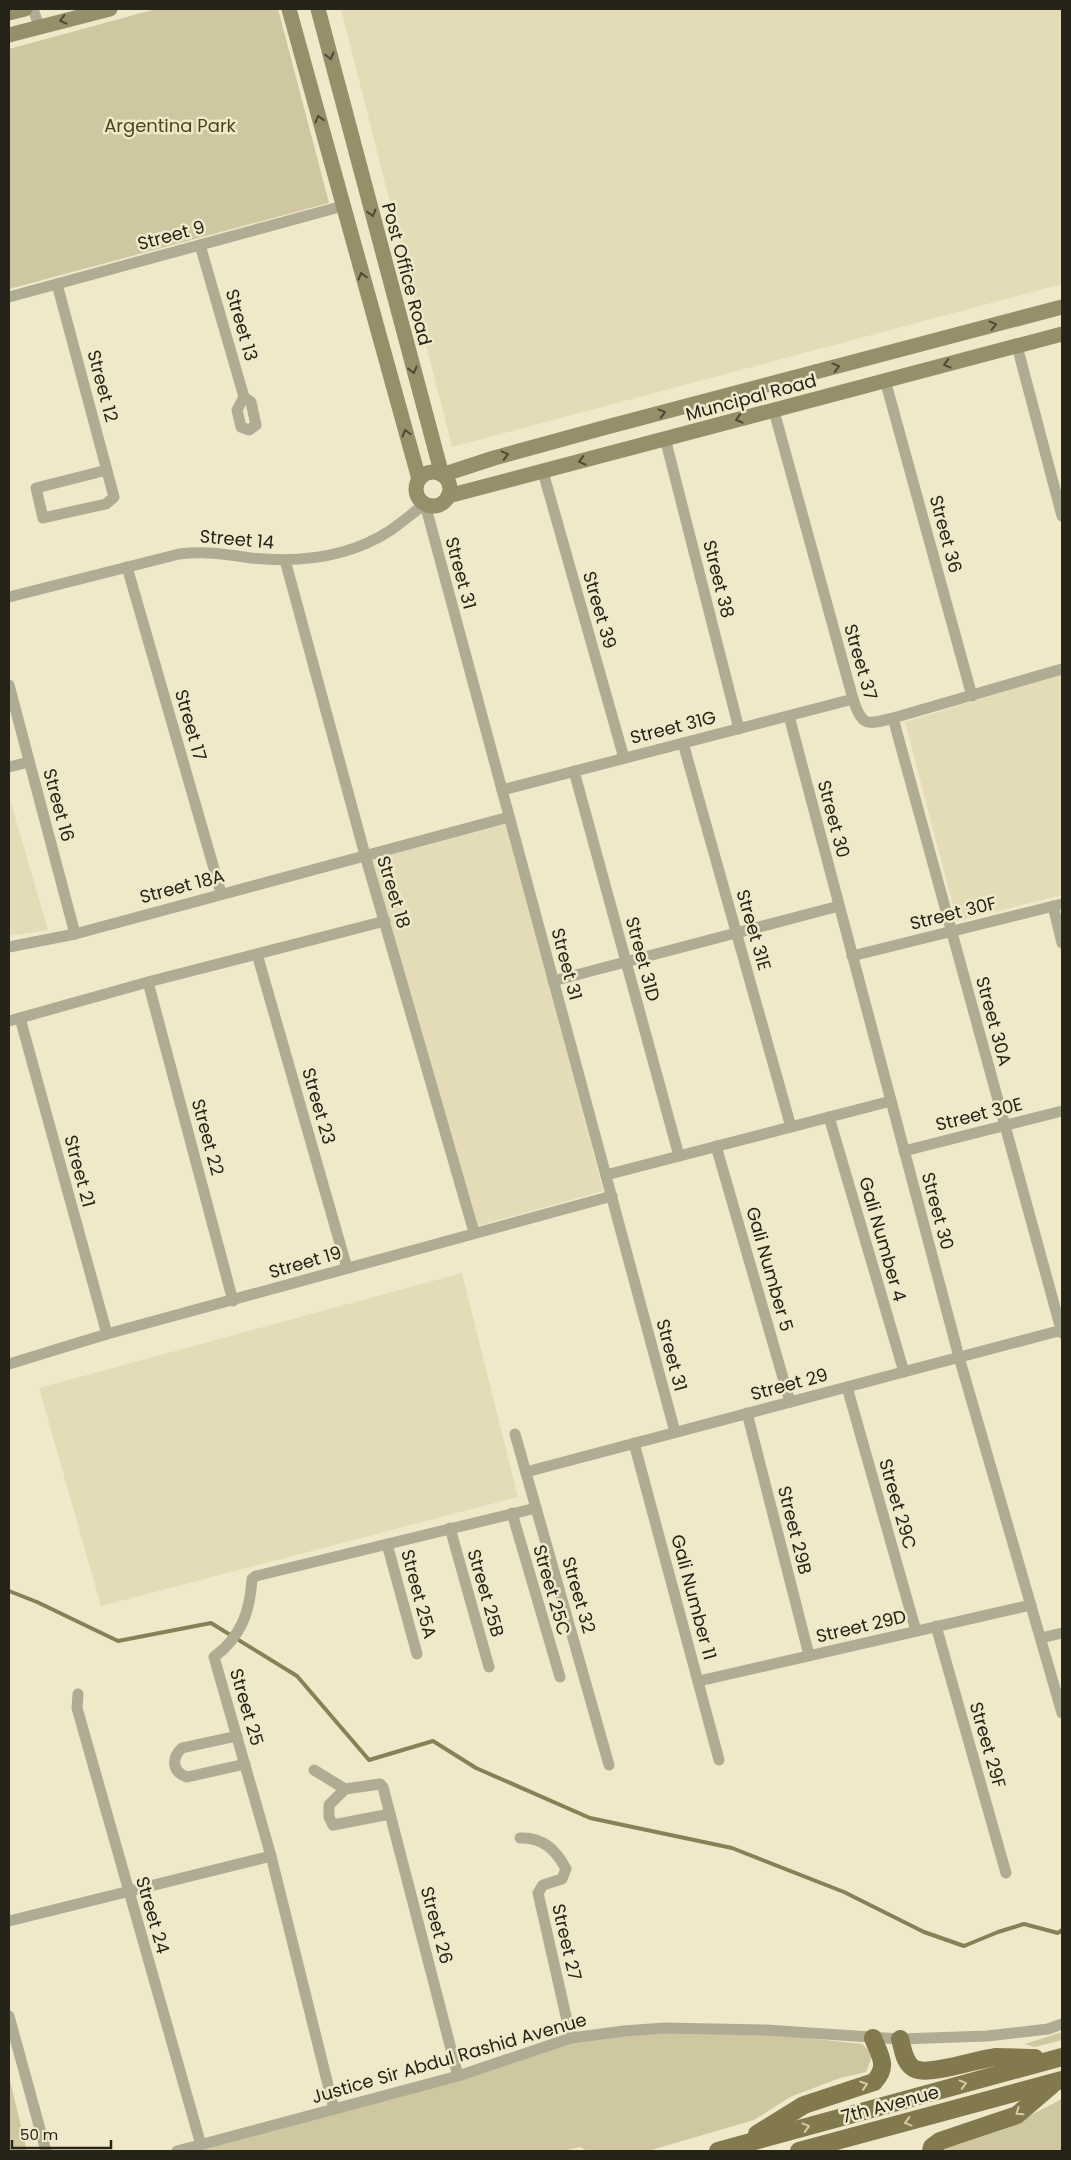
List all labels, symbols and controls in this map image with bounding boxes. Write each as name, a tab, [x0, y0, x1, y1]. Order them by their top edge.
one-way arrow	[58, 14, 67, 25]
one-way arrow	[325, 51, 335, 59]
park label: Argentina Park	[104, 113, 237, 138]
one-way arrow	[314, 115, 325, 124]
street label: Post Office Road	[376, 200, 438, 348]
one-way arrow	[366, 208, 377, 217]
street label: Street 9	[135, 214, 207, 256]
one-way arrow	[358, 272, 368, 280]
street label: Street 13	[220, 286, 264, 364]
one-way arrow	[988, 320, 996, 330]
street label: Street 12	[81, 347, 125, 425]
one-way arrow	[943, 358, 952, 369]
one-way arrow	[831, 362, 839, 372]
one-way arrow	[407, 366, 418, 375]
street label: Muncipal Road	[683, 368, 819, 426]
one-way arrow	[657, 408, 666, 419]
one-way arrow	[736, 414, 744, 424]
one-way arrow	[401, 428, 412, 437]
one-way arrow	[500, 450, 509, 461]
one-way arrow	[578, 455, 587, 466]
street label: Street 36	[924, 492, 968, 576]
street label: Street 14	[199, 523, 275, 555]
street label: Street 31	[439, 534, 483, 612]
street label: Street 38	[697, 537, 741, 621]
street label: Street 39	[577, 568, 623, 652]
street label: Street 37	[838, 621, 884, 703]
street label: Street 17	[169, 686, 213, 764]
street label: Street 31G	[627, 704, 719, 750]
street label: Street 16	[37, 766, 81, 844]
street label: Street 30	[812, 777, 856, 861]
street label: Street 18	[371, 853, 417, 931]
street label: Street 18A	[137, 863, 227, 909]
street label: Street 31E	[731, 887, 777, 973]
street label: Street 30F	[907, 890, 999, 936]
street label: Street 31D	[620, 914, 666, 1004]
street label: Street 31	[545, 925, 589, 1003]
street label: Street 30A	[970, 974, 1018, 1068]
street label: Street 23	[296, 1065, 342, 1147]
street label: Street 30E	[933, 1091, 1025, 1137]
street label: Street 22	[186, 1096, 230, 1178]
street label: Street 21	[58, 1132, 102, 1210]
street label: Street 30	[916, 1169, 960, 1253]
street label: Gali Number 4	[853, 1174, 913, 1304]
street label: Gali Number 5	[740, 1204, 800, 1334]
street label: Street 19	[266, 1240, 344, 1284]
street label: Street 31	[650, 1316, 694, 1394]
street label: Street 29	[748, 1362, 830, 1406]
street label: Street 29C	[873, 1456, 923, 1552]
street label: Street 29B	[772, 1483, 818, 1577]
street label: Gali Number 11	[665, 1532, 723, 1662]
street label: Street 25C	[527, 1542, 577, 1638]
street label: Street 25B	[462, 1546, 510, 1640]
street label: Street 25A	[395, 1547, 443, 1641]
street label: Street 32	[556, 1554, 602, 1636]
street label: Street 29D	[813, 1603, 909, 1649]
street label: Street 25	[224, 1666, 270, 1748]
street label: Street 29F	[964, 1699, 1012, 1791]
street label: Street 24	[130, 1873, 176, 1957]
street label: Street 26	[415, 1883, 459, 1967]
street label: Street 27	[546, 1901, 588, 1983]
street label: Justice Sir Abdul Rashid Avenue	[309, 2007, 589, 2109]
street label: 7th Avenue	[838, 2079, 942, 2129]
one-way arrow	[958, 2079, 967, 2090]
one-way arrow	[859, 2081, 868, 2091]
one-way arrow	[1015, 2106, 1025, 2115]
one-way arrow	[905, 2116, 913, 2126]
scale bar	[12, 2118, 111, 2150]
one-way arrow	[801, 2122, 810, 2132]
text: 50 m	[20, 2124, 58, 2145]

